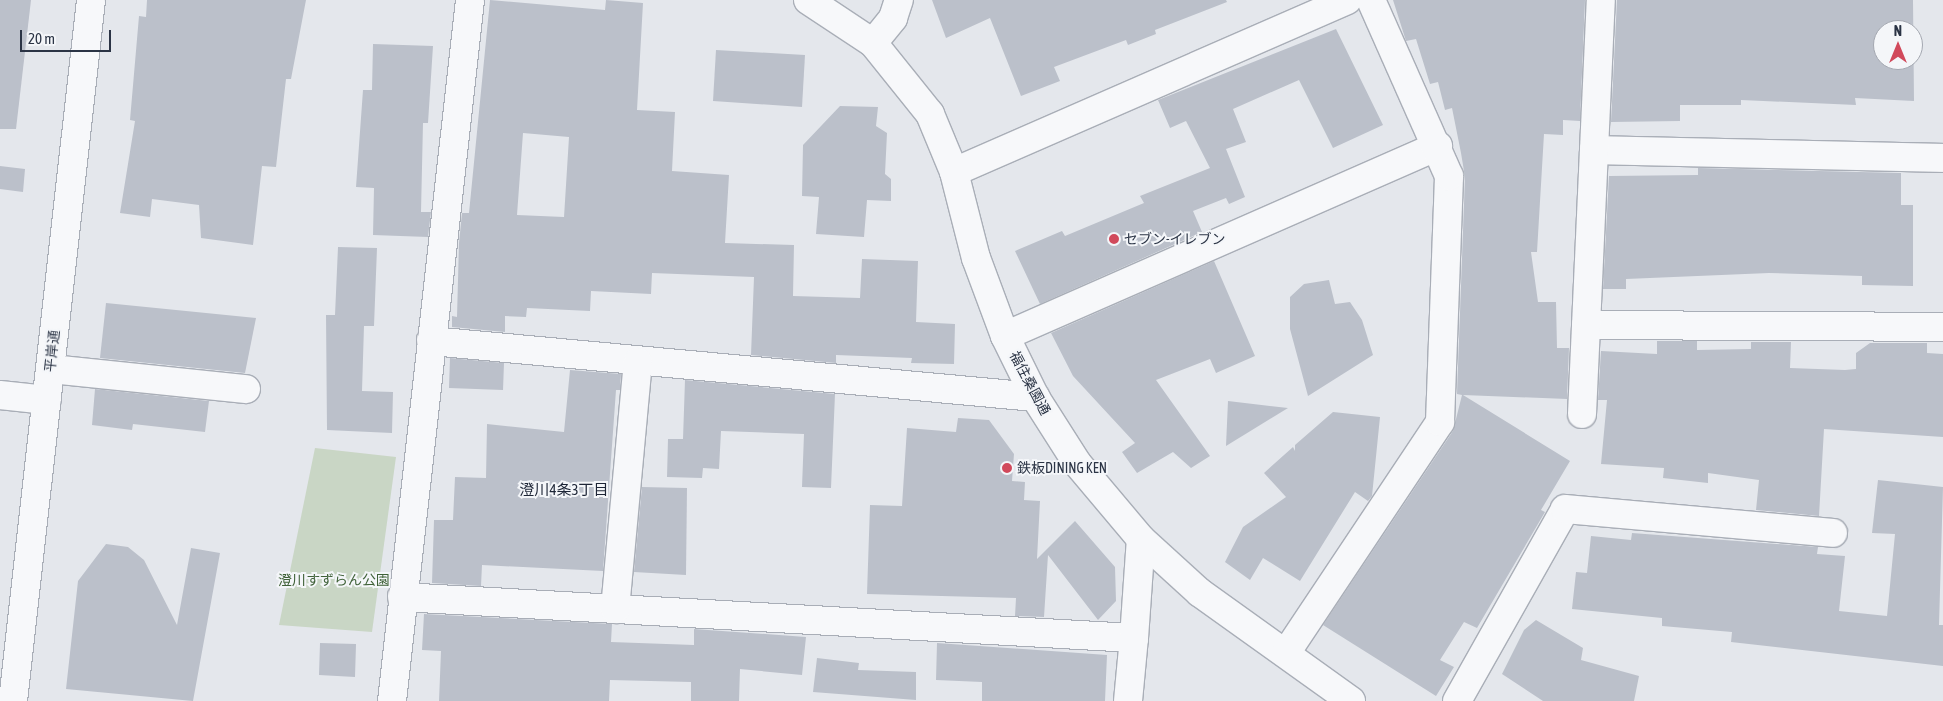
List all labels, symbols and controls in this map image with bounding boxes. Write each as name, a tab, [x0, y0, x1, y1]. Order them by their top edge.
scale bar	[22, 20, 114, 52]
north arrow	[1873, 20, 1923, 70]
text: N	[1894, 23, 1902, 39]
text: 20 m	[28, 30, 55, 47]
place label: セブン-イレブン	[1124, 231, 1225, 247]
marker: セブン-イレブン	[1108, 233, 1120, 245]
street label: 平岸通	[41, 329, 63, 373]
street label: 福住桑園通	[1006, 348, 1054, 418]
place label: 鉄板DINING KEN	[1017, 460, 1107, 476]
marker: 鉄板DINING KEN	[1001, 462, 1013, 474]
district label: 澄川4条3丁目	[519, 481, 609, 499]
park label: 澄川すずらん公園	[278, 572, 390, 588]

